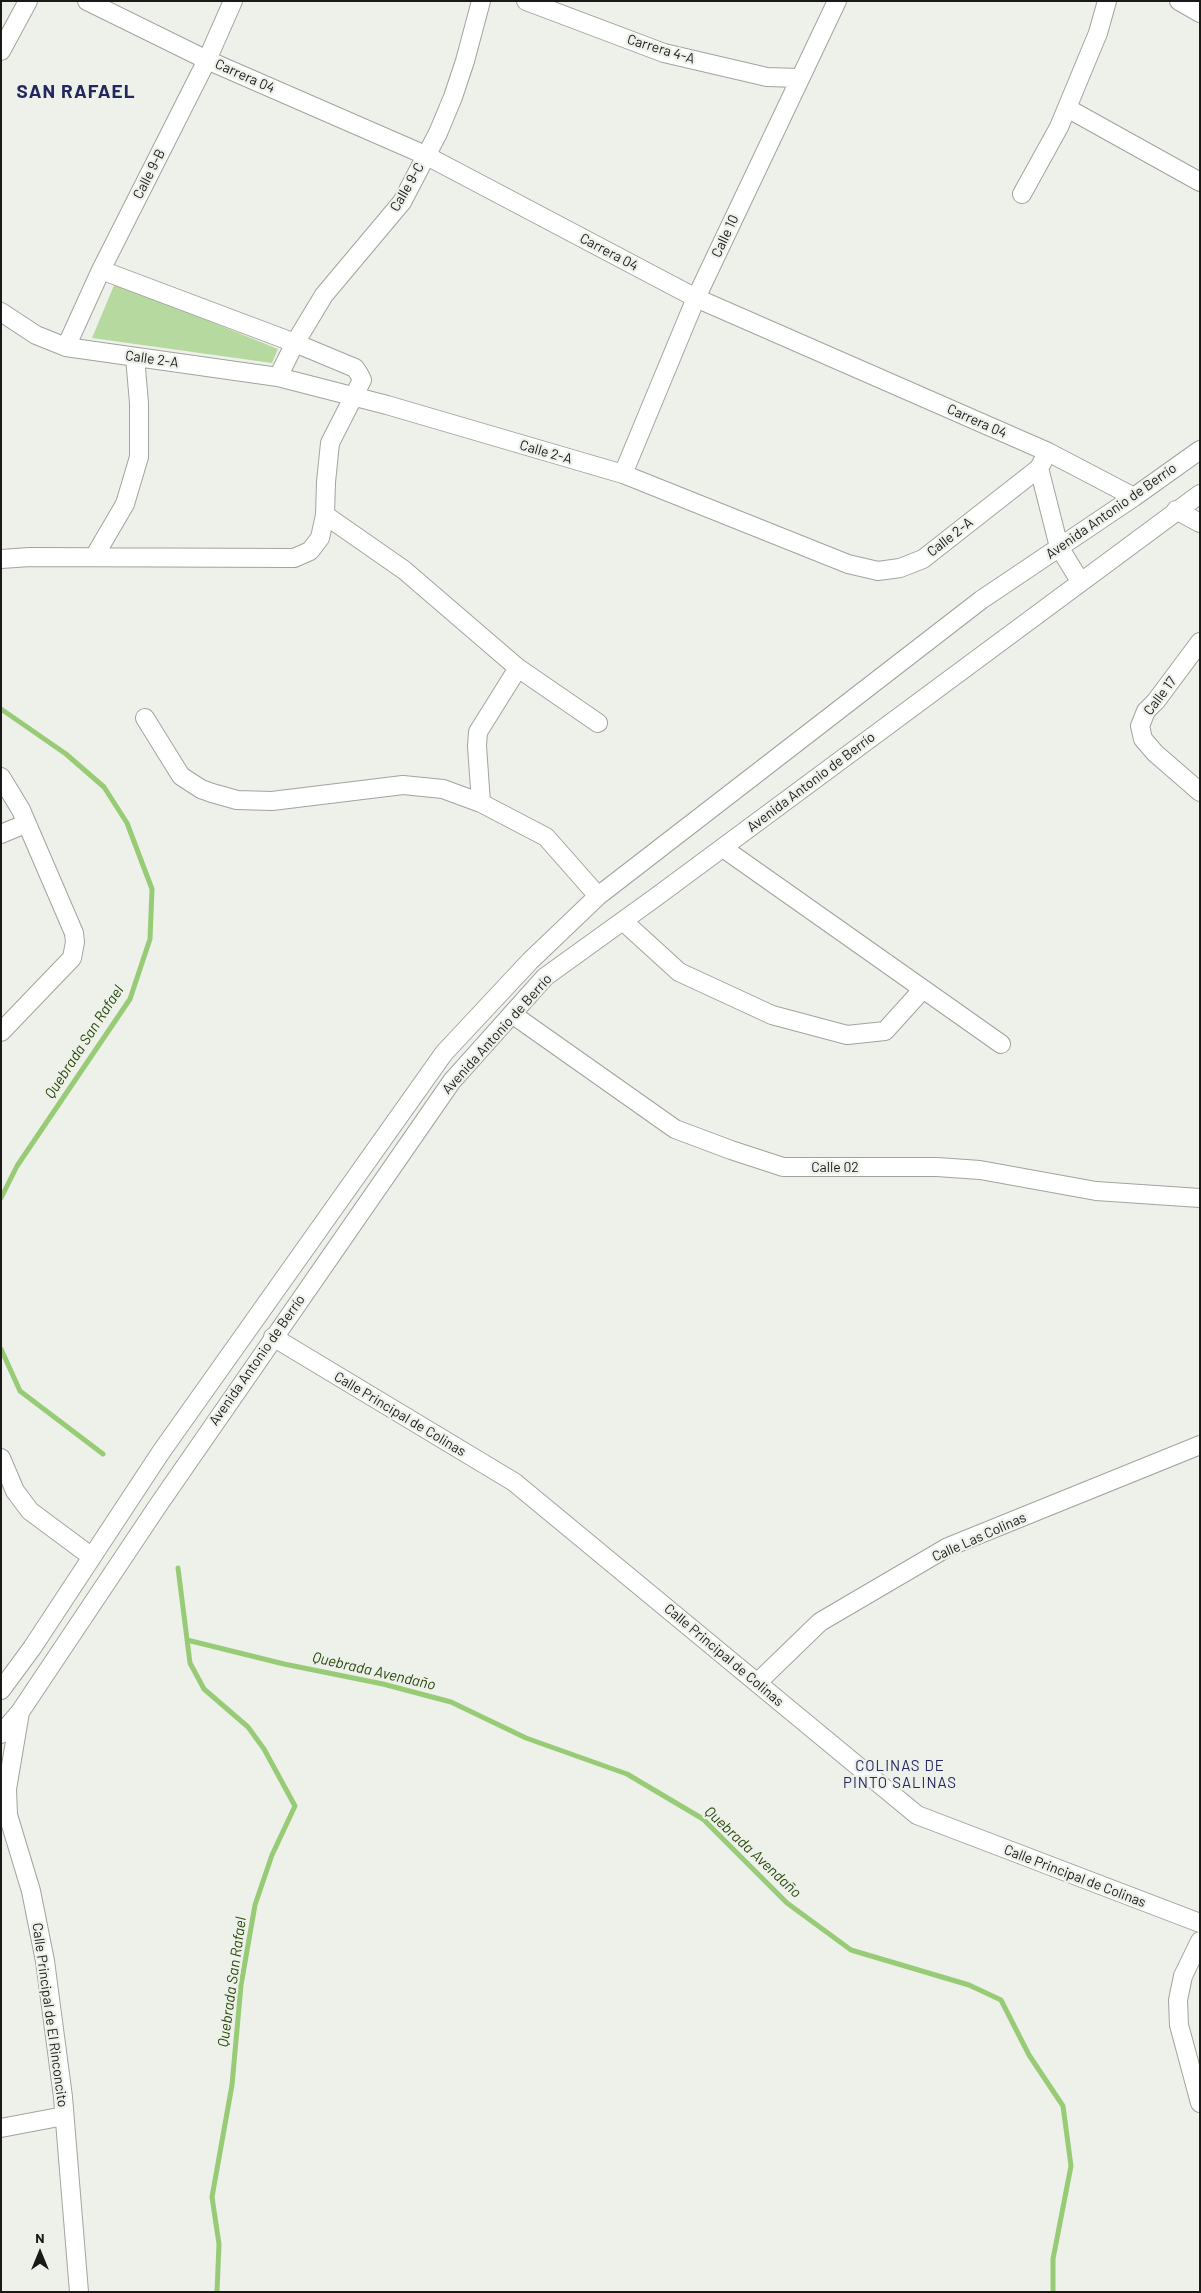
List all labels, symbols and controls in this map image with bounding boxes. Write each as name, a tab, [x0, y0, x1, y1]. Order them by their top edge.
street label: Carrera 4-A	[625, 31, 697, 67]
street label: Carrera 04	[212, 55, 278, 97]
district label: SAN RAFAEL	[15, 81, 137, 103]
street label: Calle 9-B	[129, 146, 169, 202]
street label: Calle 9-C	[386, 160, 428, 214]
street label: Calle 10	[708, 212, 742, 260]
street label: Carrera 04	[577, 230, 641, 274]
street label: Calle 2-A	[124, 347, 180, 371]
street label: Carrera 04	[944, 400, 1010, 442]
street label: Calle 2-A	[518, 437, 574, 467]
street label: Avenida Antonio de Berrío	[1042, 459, 1180, 563]
street label: Calle 2-A	[924, 514, 976, 560]
street label: Calle 17	[1140, 673, 1180, 719]
street label: Avenida Antonio de Berrío	[744, 728, 878, 836]
street label: Avenida Antonio de Berrío	[439, 971, 555, 1097]
water label: Quebrada San Rafael	[41, 982, 127, 1102]
street label: Calle 02	[811, 1159, 859, 1175]
street label: Avenida Antonio de Berrío	[205, 1291, 309, 1429]
street label: Calle Principal de Colinas	[331, 1368, 469, 1460]
street label: Calle Las Colinas	[929, 1509, 1029, 1565]
street label: Calle Principal de Colinas	[661, 1600, 787, 1710]
water label: Quebrada Avendaño	[311, 1648, 437, 1694]
district label: COLINAS DE PINTO SALINAS	[841, 1757, 959, 1792]
water label: Quebrada Avendaño	[701, 1802, 805, 1902]
street label: Calle Principal de Colinas	[1002, 1841, 1148, 1911]
water label: Quebrada San Rafael	[214, 1916, 250, 2048]
street label: Calle Principal de El Rinconcito	[29, 1922, 71, 2108]
north arrow	[15, 2228, 65, 2278]
text: N	[35, 2229, 45, 2246]

